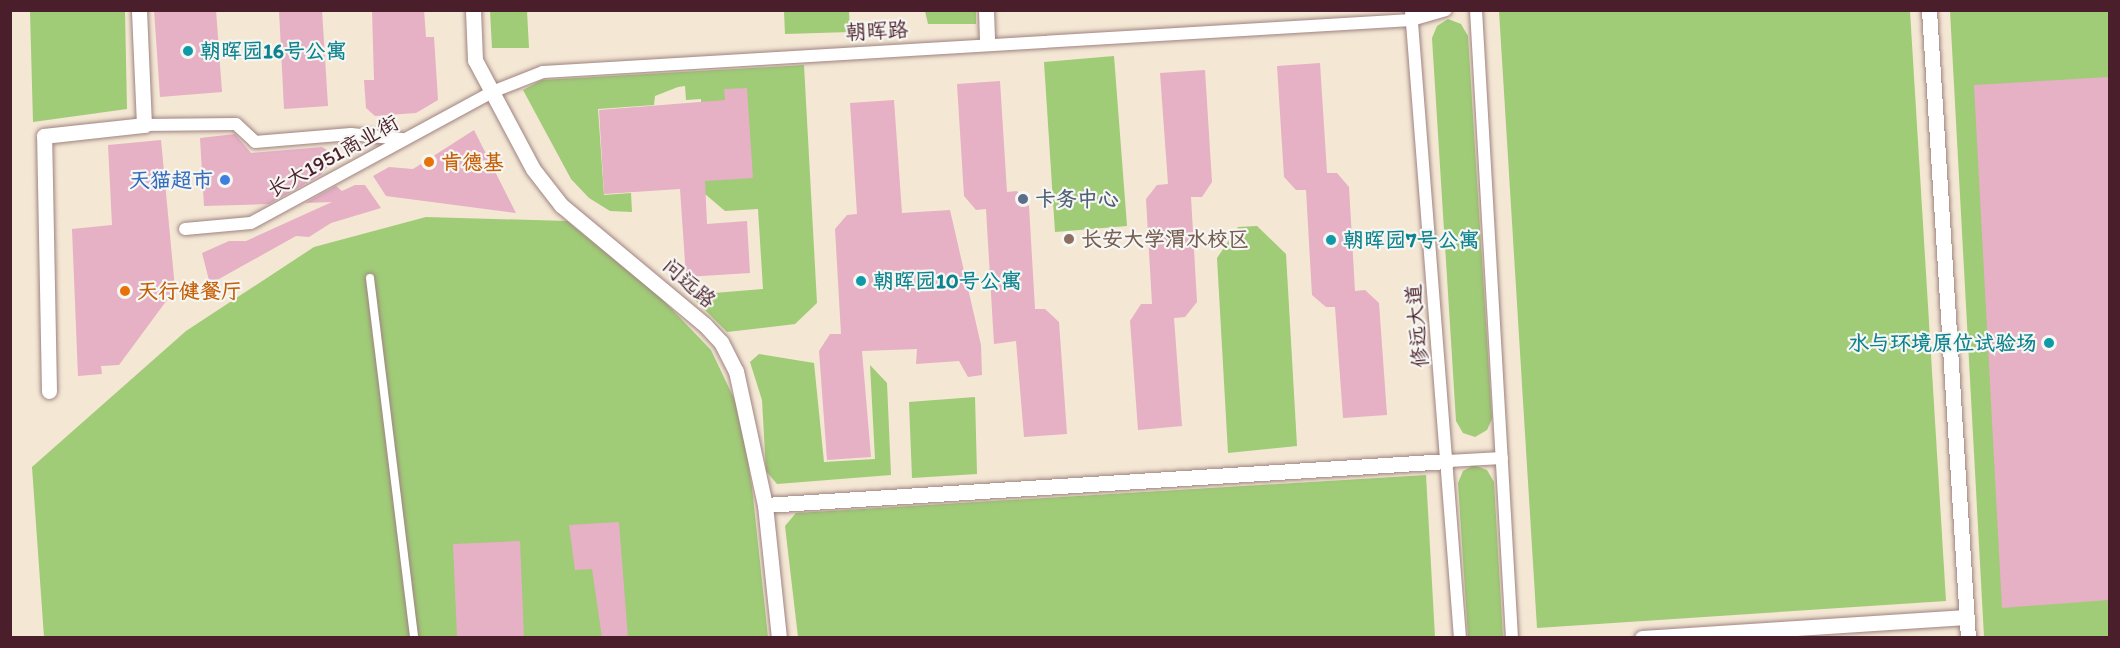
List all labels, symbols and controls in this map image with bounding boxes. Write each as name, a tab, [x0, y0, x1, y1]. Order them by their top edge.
street label: 朝晖路	[845, 17, 909, 45]
place label: 朝晖园16号公寓	[200, 38, 347, 64]
marker: 朝晖园16号公寓	[181, 44, 195, 58]
street label: 长大1951商业街	[263, 109, 403, 203]
place label: 肯德基	[441, 149, 504, 175]
marker: 肯德基	[422, 155, 436, 169]
place label: 天猫超市	[129, 167, 213, 193]
marker: 天猫超市	[218, 173, 232, 187]
place label: 卡务中心	[1035, 186, 1119, 212]
marker: 卡务中心	[1016, 192, 1030, 206]
place label: 长安大学渭水校区	[1081, 226, 1249, 252]
place label: 朝晖园7号公寓	[1343, 227, 1479, 253]
marker: 长安大学渭水校区	[1062, 232, 1076, 246]
marker: 朝晖园7号公寓	[1324, 233, 1338, 247]
street label: 问远路	[657, 253, 721, 313]
place label: 朝晖园10号公寓	[873, 268, 1022, 294]
marker: 朝晖园10号公寓	[854, 274, 868, 288]
place label: 天行健餐厅	[137, 278, 242, 304]
street label: 修远大道	[1401, 283, 1433, 369]
marker: 天行健餐厅	[118, 284, 132, 298]
place label: 水与环境原位试验场	[1848, 330, 2037, 356]
marker: 水与环境原位试验场	[2042, 336, 2056, 350]

